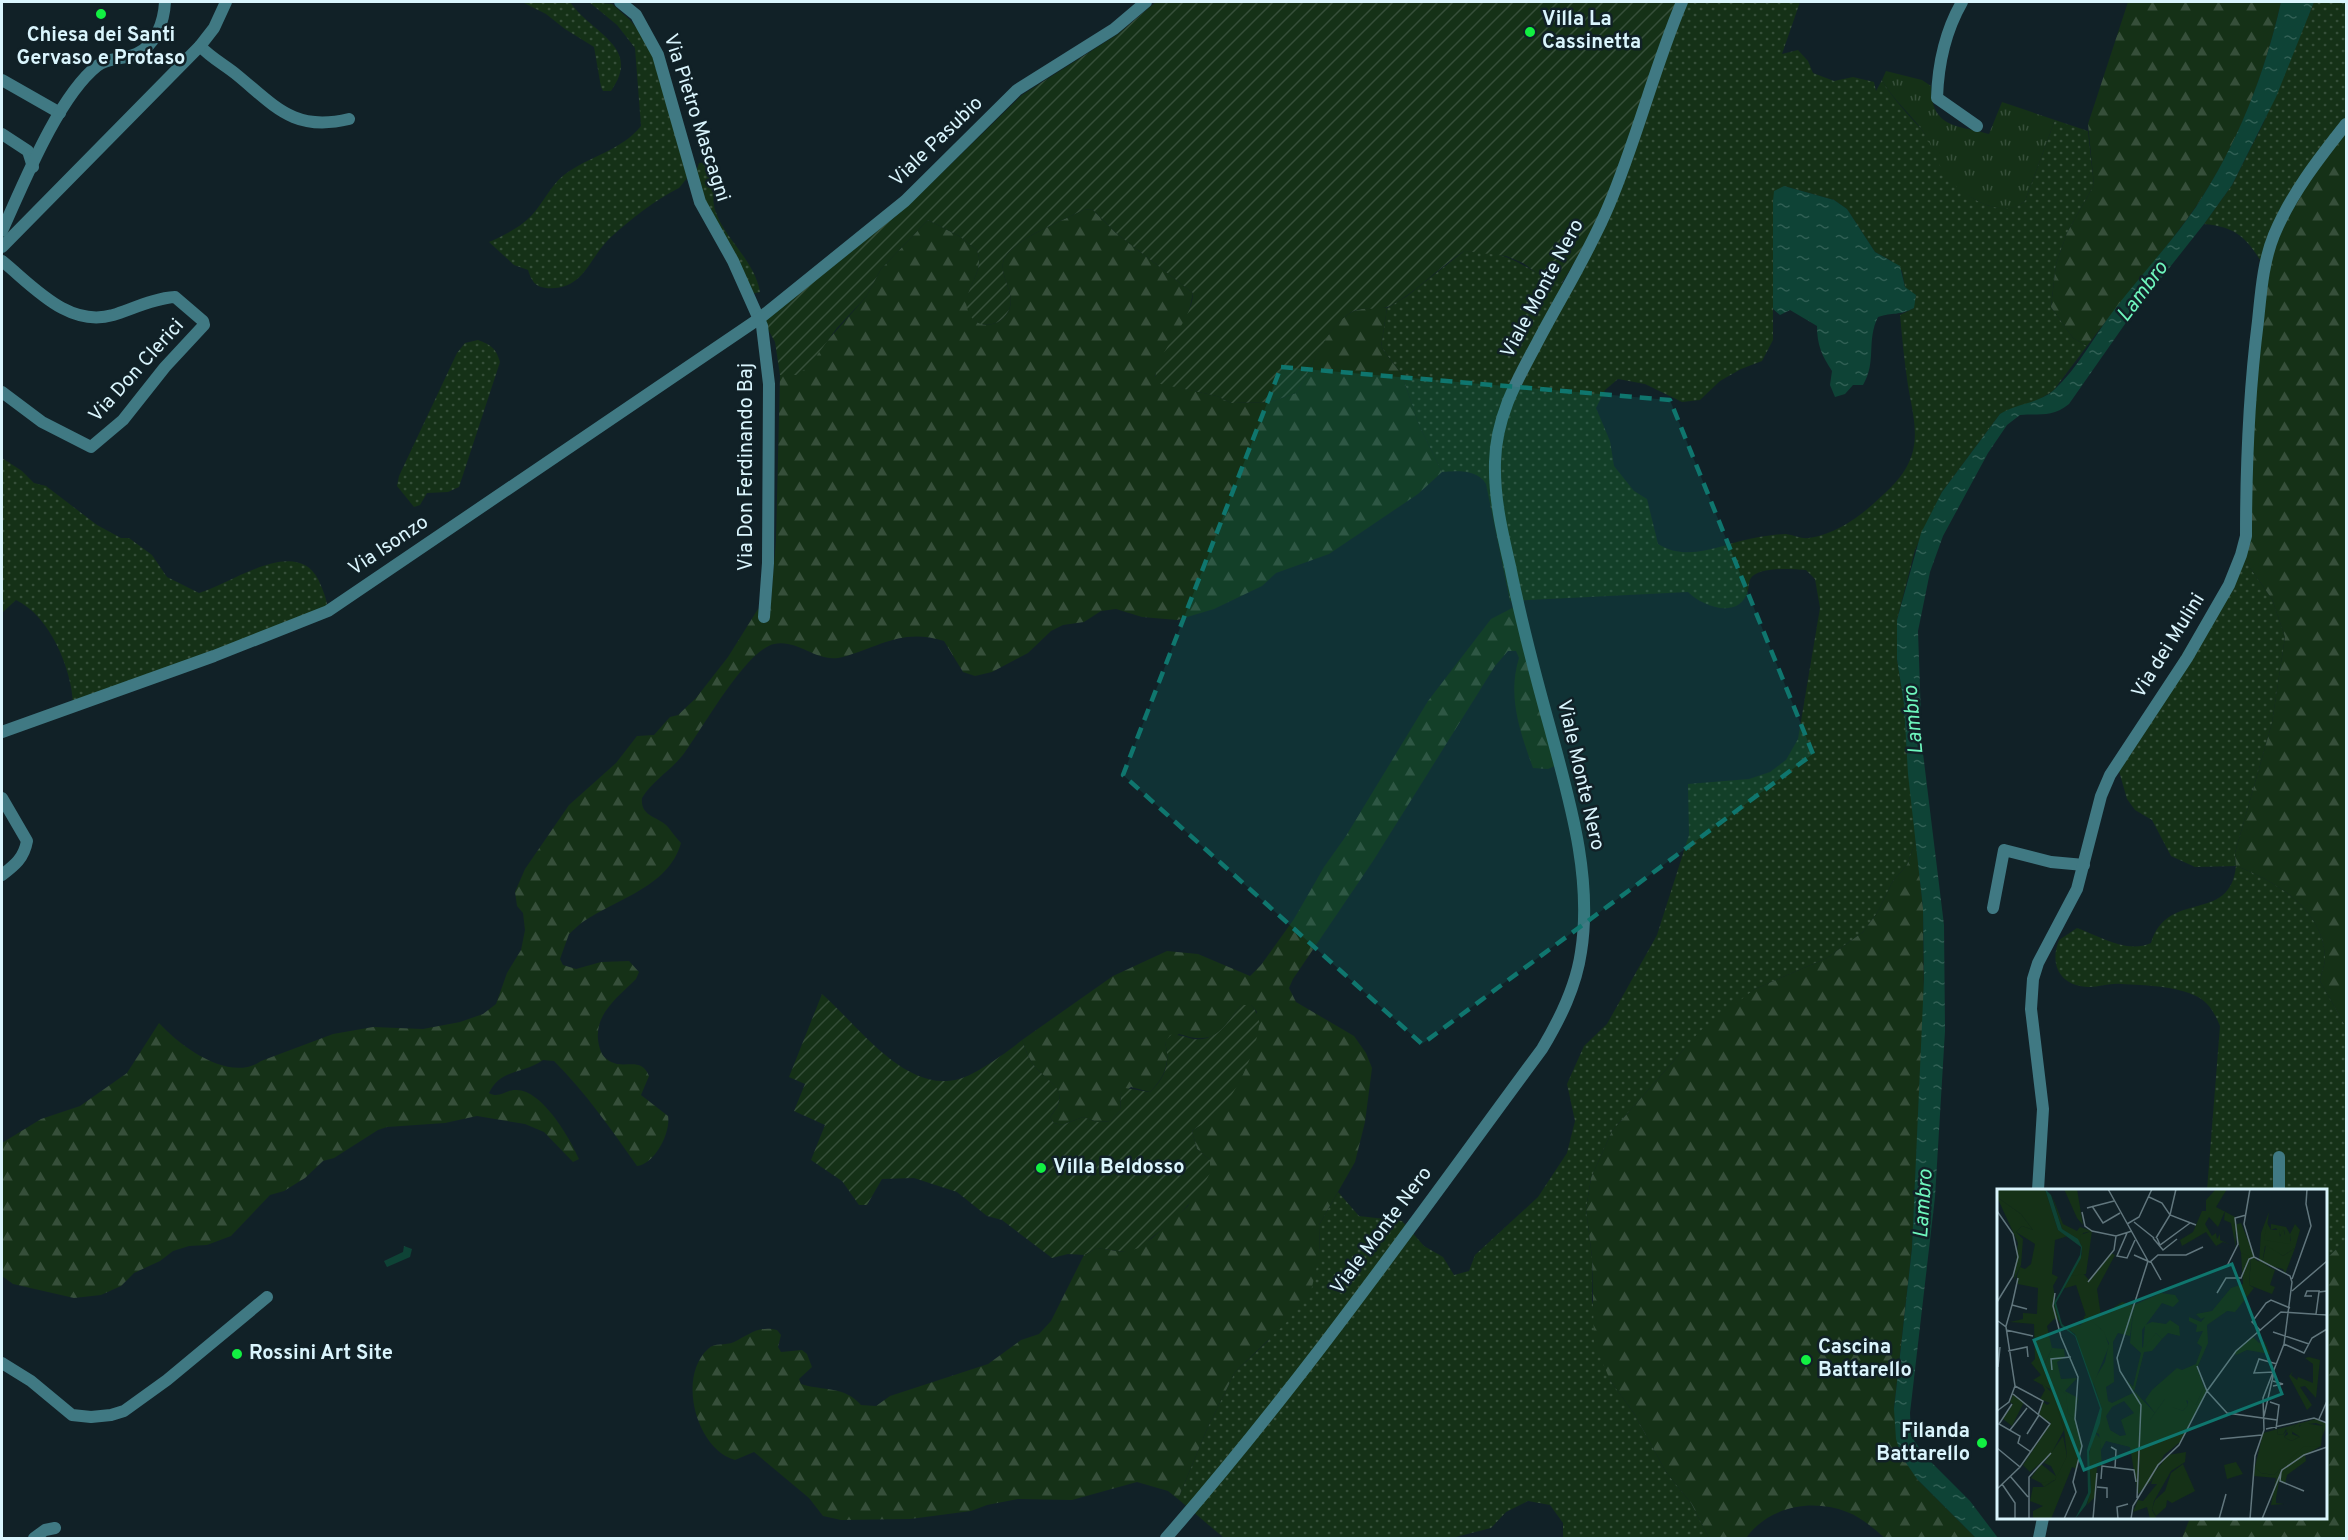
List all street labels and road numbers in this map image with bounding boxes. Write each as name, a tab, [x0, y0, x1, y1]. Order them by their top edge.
street label: Via Pietro Mascagni	[657, 31, 735, 205]
street label: Viale Pasubio	[885, 91, 989, 193]
street label: Viale Monte Nero	[1495, 215, 1591, 363]
street label: Via Don Clerici	[84, 314, 190, 428]
street label: Via Don Ferdinando Baj	[734, 363, 760, 571]
street label: Via Isonzo	[344, 510, 434, 582]
street label: Via dei Mulini	[2126, 589, 2212, 703]
street label: Viale Monte Nero	[1550, 697, 1610, 853]
street label: Viale Monte Nero	[1325, 1162, 1439, 1300]

